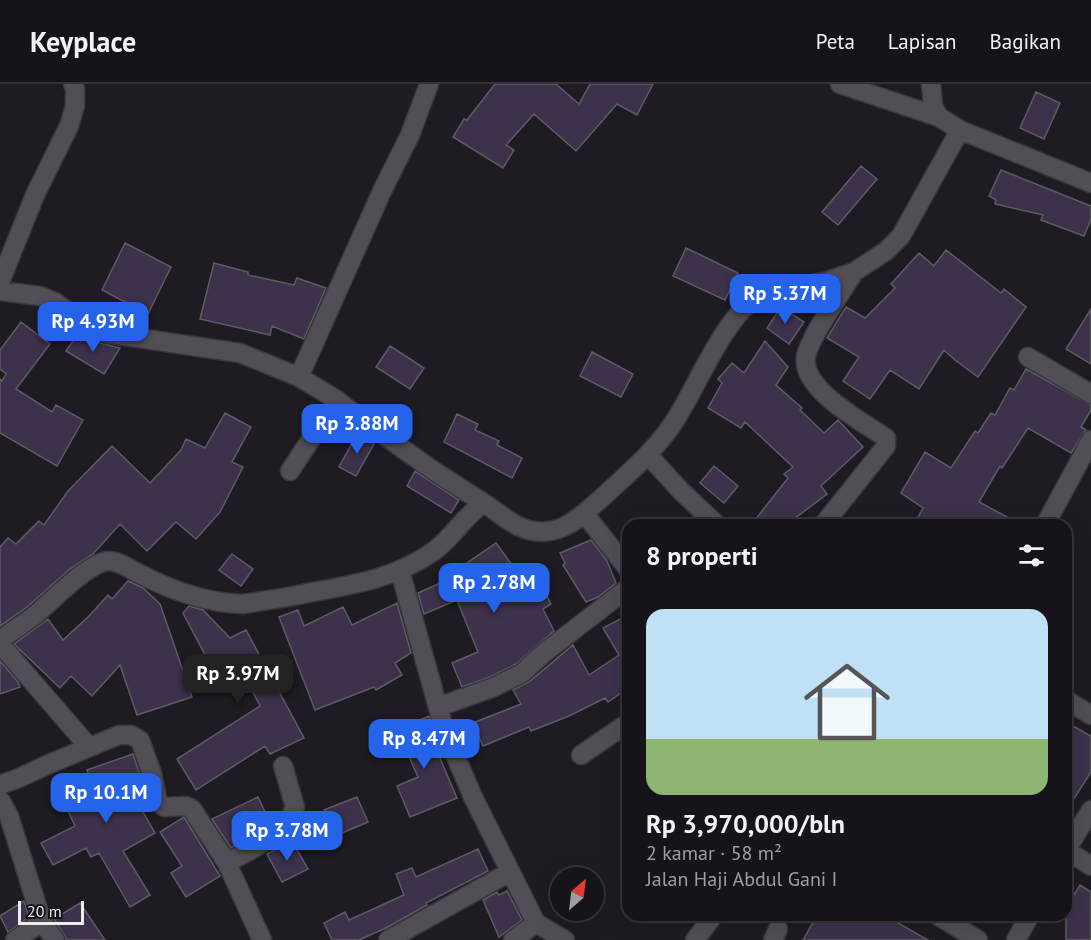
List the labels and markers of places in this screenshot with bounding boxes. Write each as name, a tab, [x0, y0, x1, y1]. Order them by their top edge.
pin: Rp 5.37M	[723, 274, 847, 325]
pin: Rp 4.93M	[31, 302, 155, 353]
pin: Rp 3.88M	[295, 404, 419, 455]
pin: Rp 2.78M	[432, 563, 556, 614]
pin: Rp 3.97M	[176, 654, 300, 705]
pin: Rp 8.47M	[362, 719, 486, 770]
pin: Rp 10.1M	[44, 773, 168, 824]
pin: Rp 3.78M	[225, 811, 349, 862]

